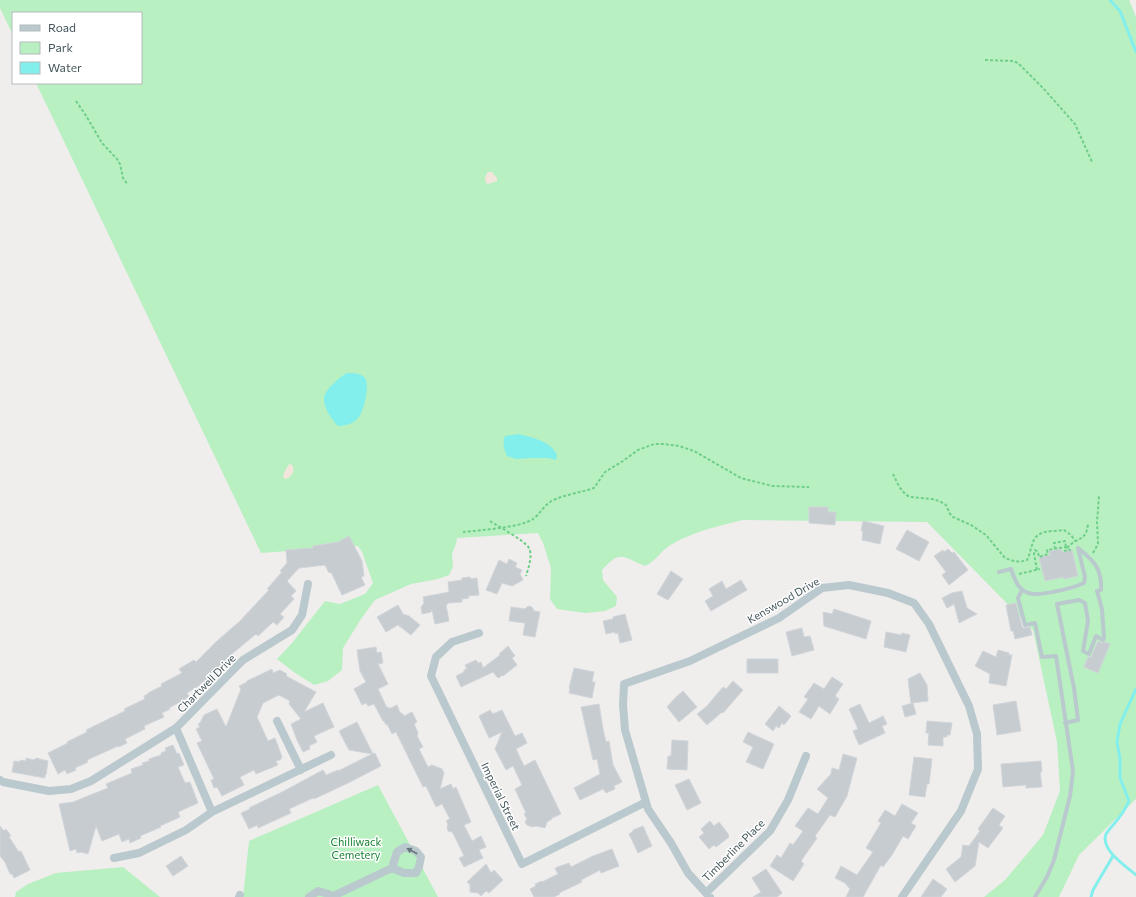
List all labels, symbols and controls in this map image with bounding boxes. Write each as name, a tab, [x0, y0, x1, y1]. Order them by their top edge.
legend	[12, 12, 142, 84]
text: Road	[48, 20, 76, 34]
text: Park	[48, 40, 74, 54]
text: Water	[48, 60, 82, 74]
street label: Kenswood Drive	[745, 574, 821, 626]
street label: Chartwell Drive	[174, 651, 238, 715]
street label: Imperial Street	[479, 760, 523, 833]
street label: Timberline Place	[699, 816, 767, 884]
park label: Chilliwack Cemetery	[331, 835, 381, 861]
one-way arrow	[406, 847, 418, 854]

